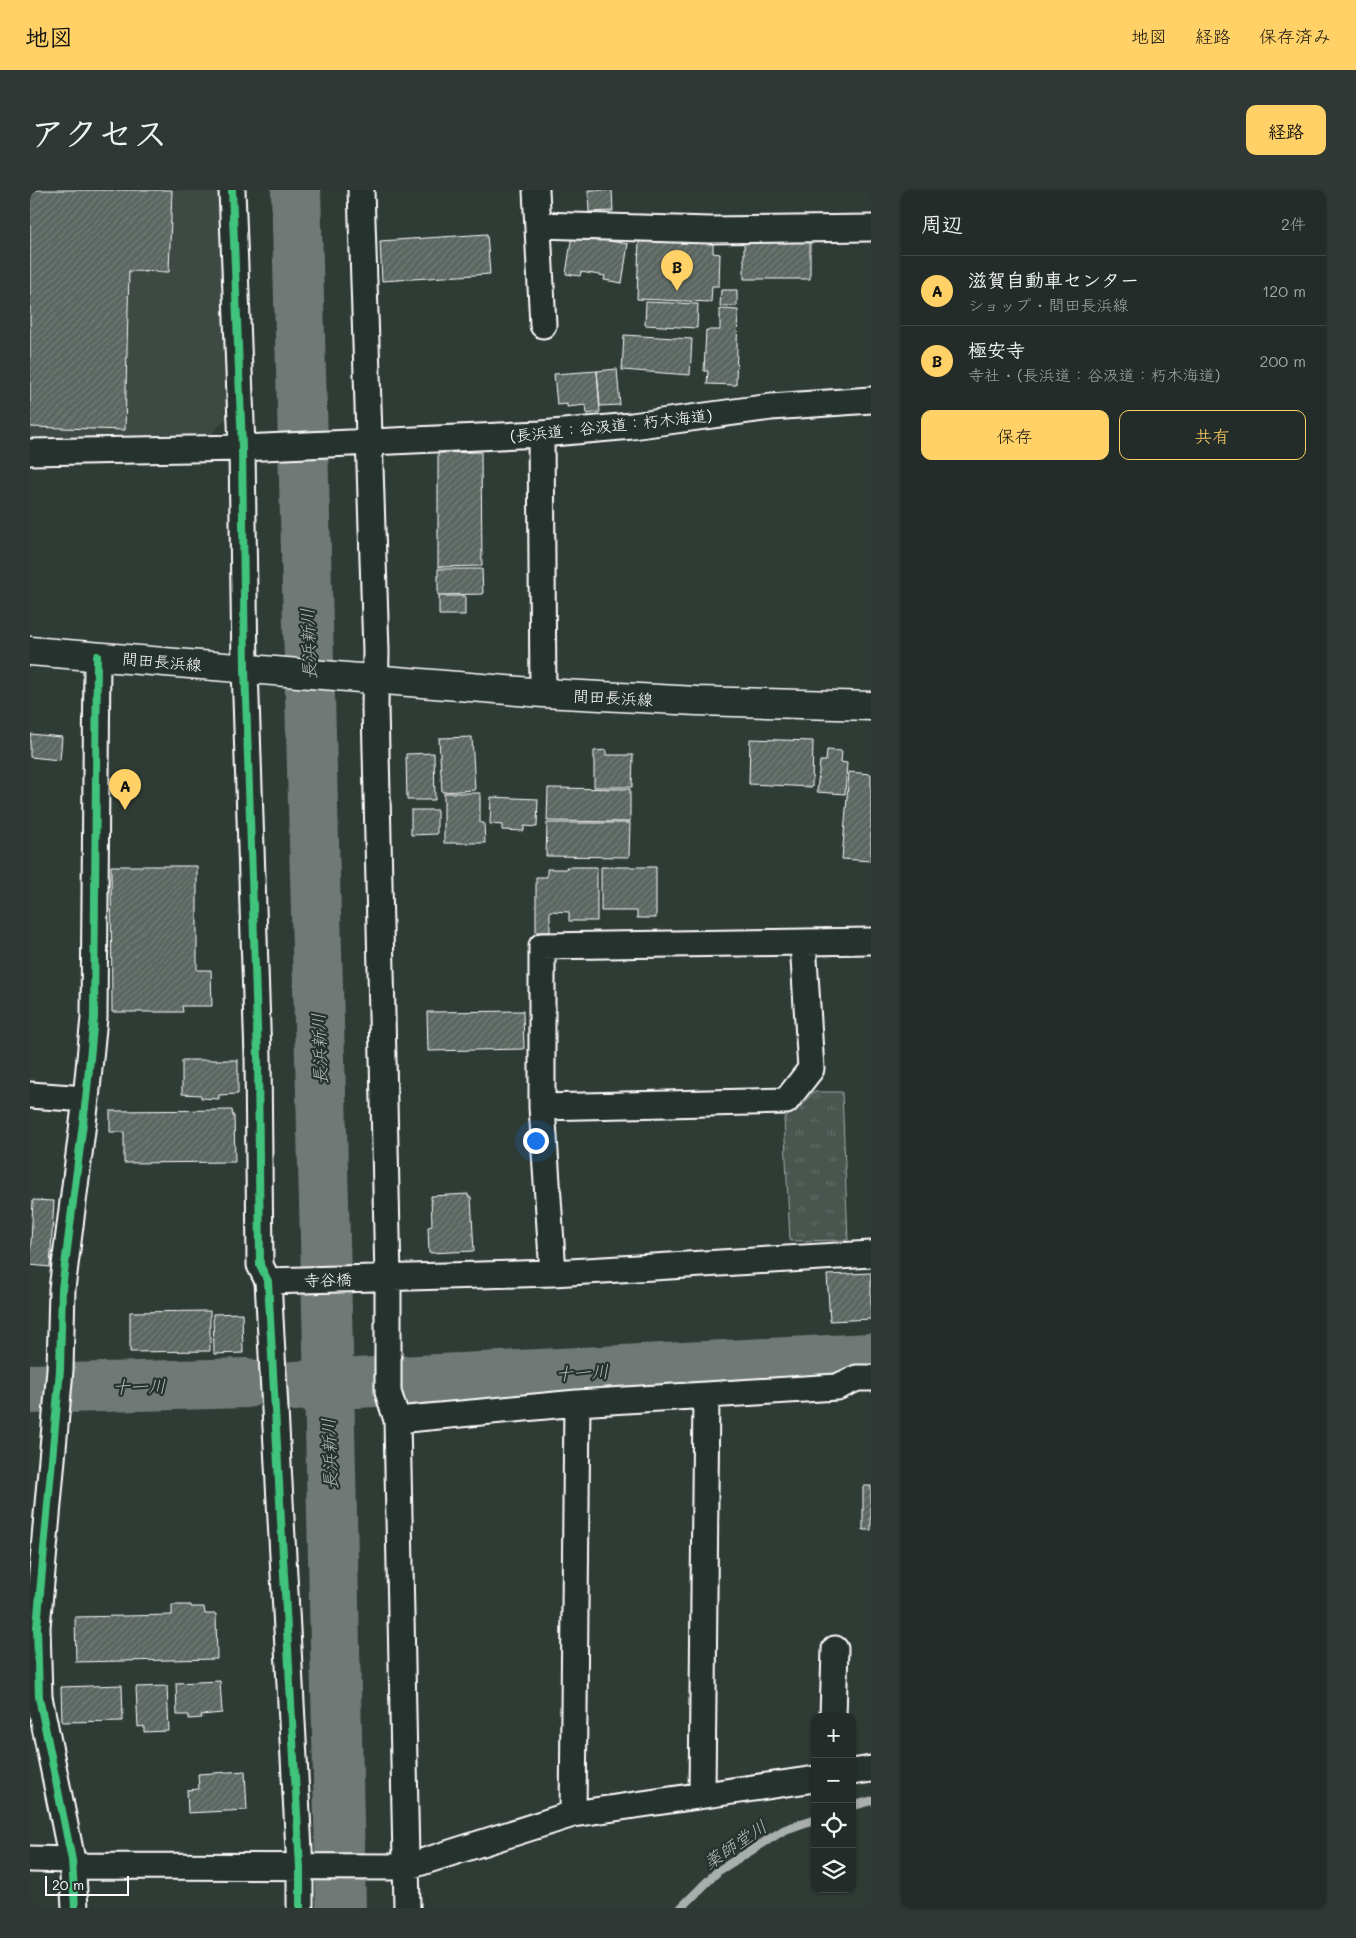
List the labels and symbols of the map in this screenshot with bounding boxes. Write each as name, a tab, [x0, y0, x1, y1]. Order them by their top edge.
pin: B	[661, 250, 693, 291]
street label: (長浜道：谷汲道：朽木海道)	[509, 404, 713, 446]
water label: 長浜新川	[295, 608, 321, 680]
street label: 間田長浜線	[121, 647, 203, 675]
street label: 間田長浜線	[572, 684, 654, 710]
pin: A	[109, 769, 141, 810]
water label: 長浜新川	[306, 1013, 332, 1085]
your location	[523, 1128, 549, 1154]
street label: 寺谷橋	[304, 1268, 352, 1290]
water label: 十一川	[554, 1359, 610, 1385]
water label: 十一川	[112, 1374, 166, 1398]
water label: 長浜新川	[316, 1418, 342, 1490]
water label: 薬師堂川	[698, 1814, 772, 1874]
scale bar	[45, 1873, 129, 1896]

